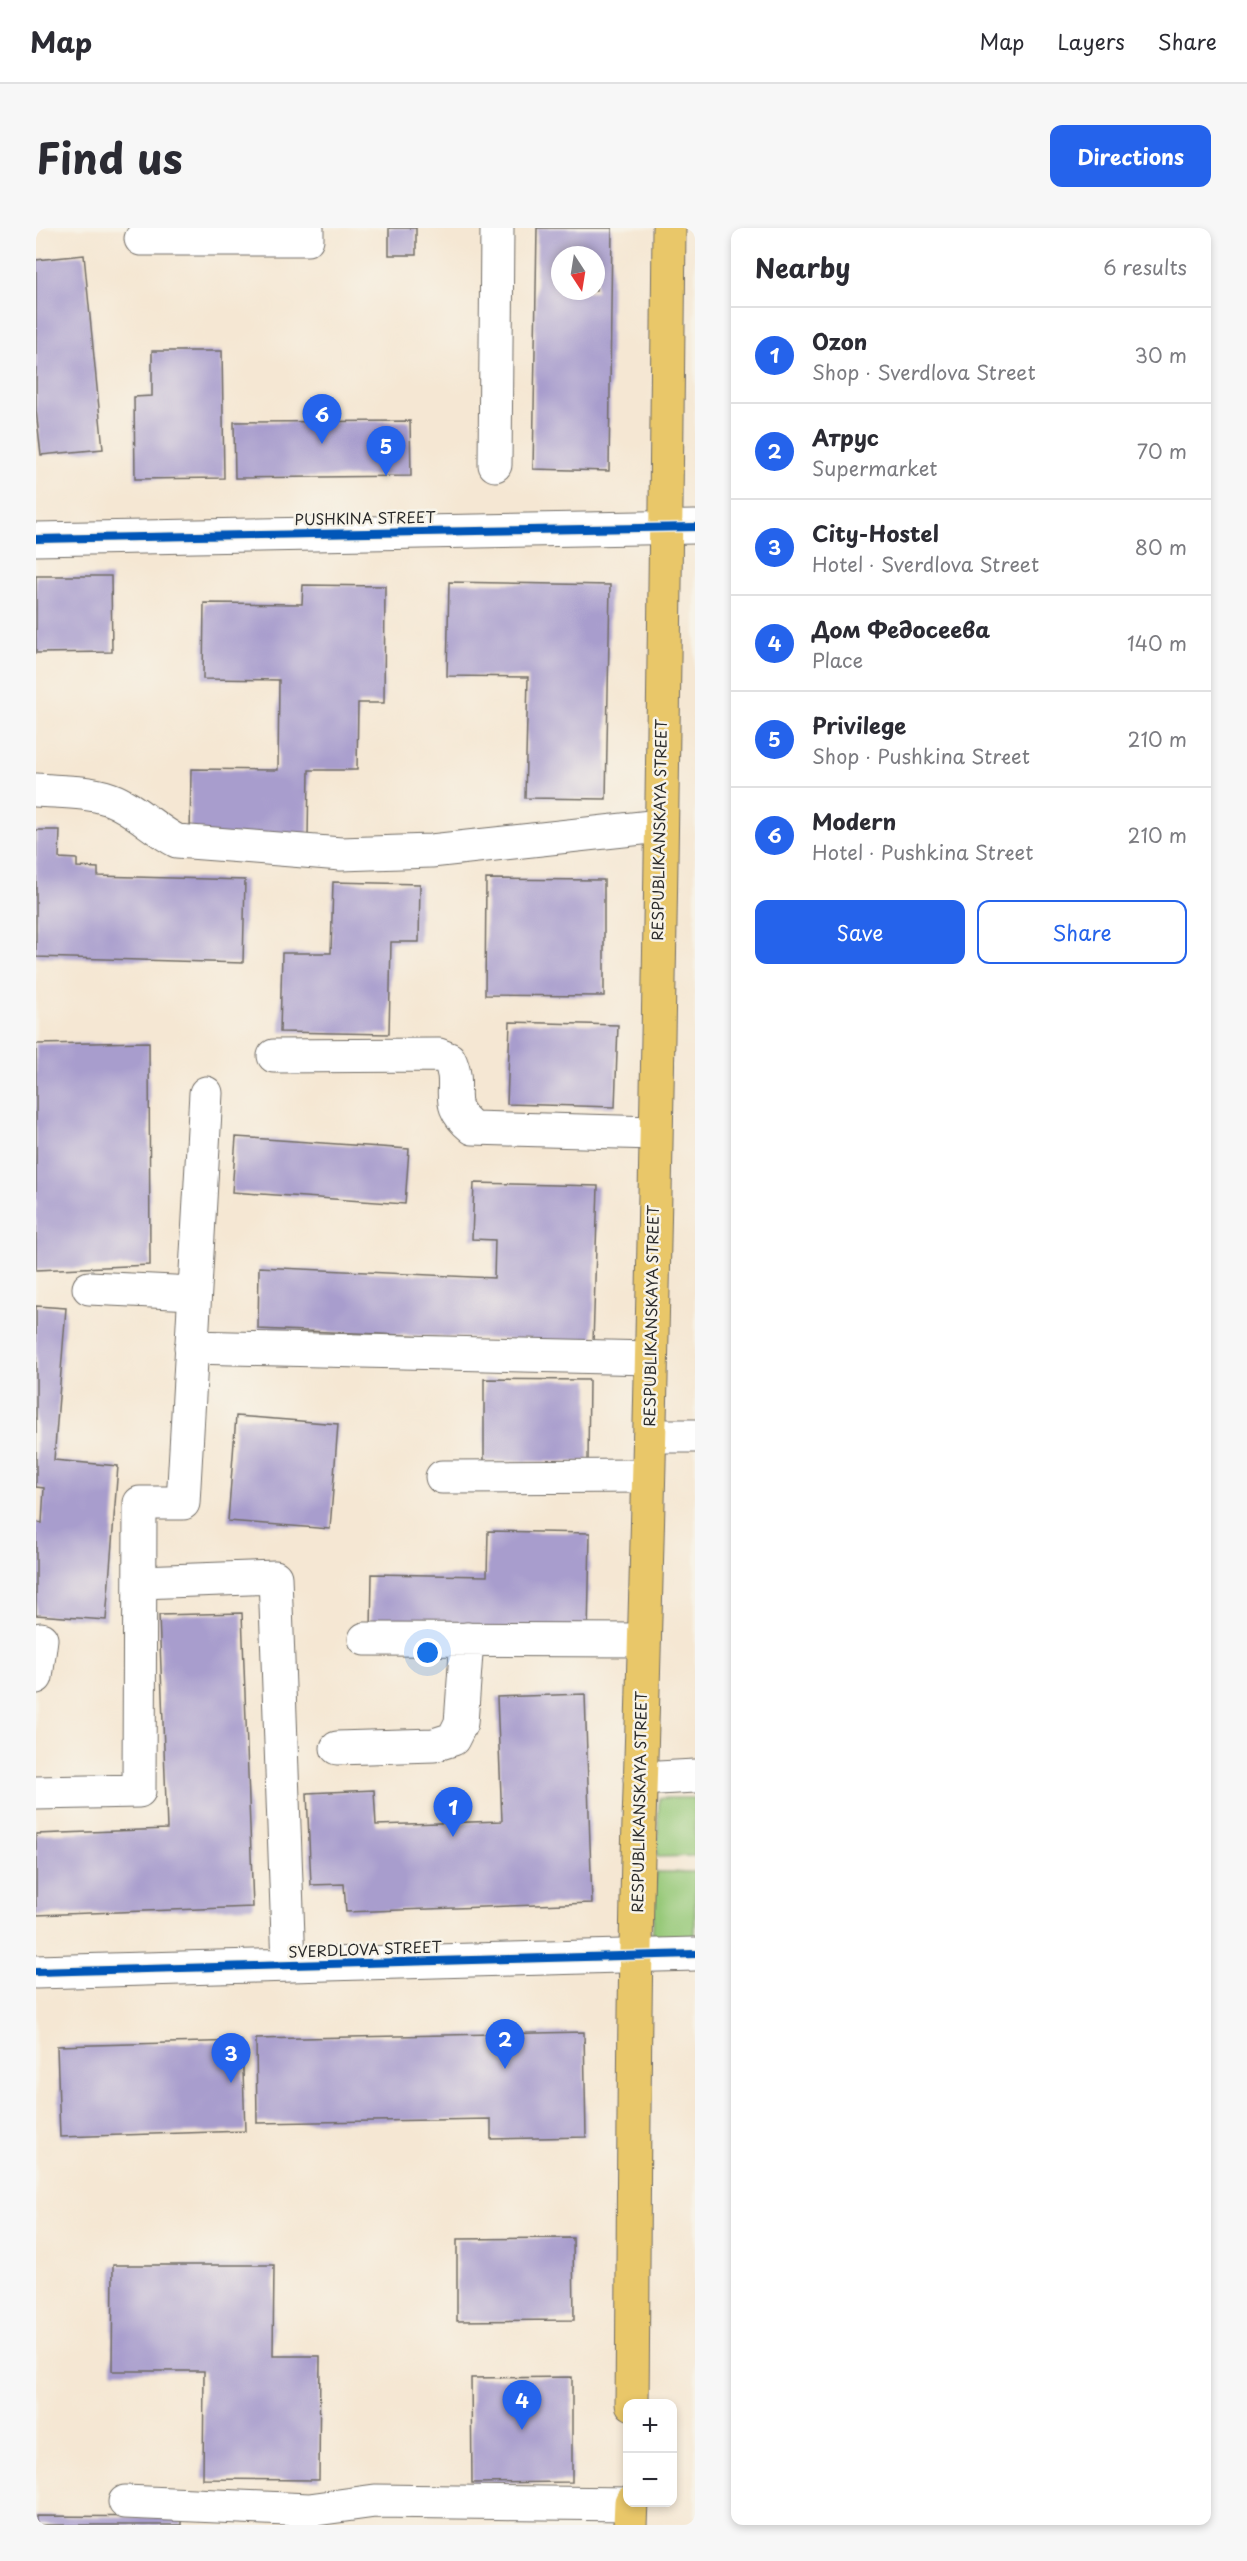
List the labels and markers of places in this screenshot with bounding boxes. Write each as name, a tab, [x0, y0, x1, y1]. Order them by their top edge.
pin: 6	[302, 394, 342, 444]
pin: 5	[366, 426, 406, 476]
pin: 1	[434, 1788, 472, 1837]
pin: 2	[486, 2020, 524, 2069]
pin: 3	[212, 2034, 250, 2083]
pin: 4	[502, 2380, 542, 2430]

